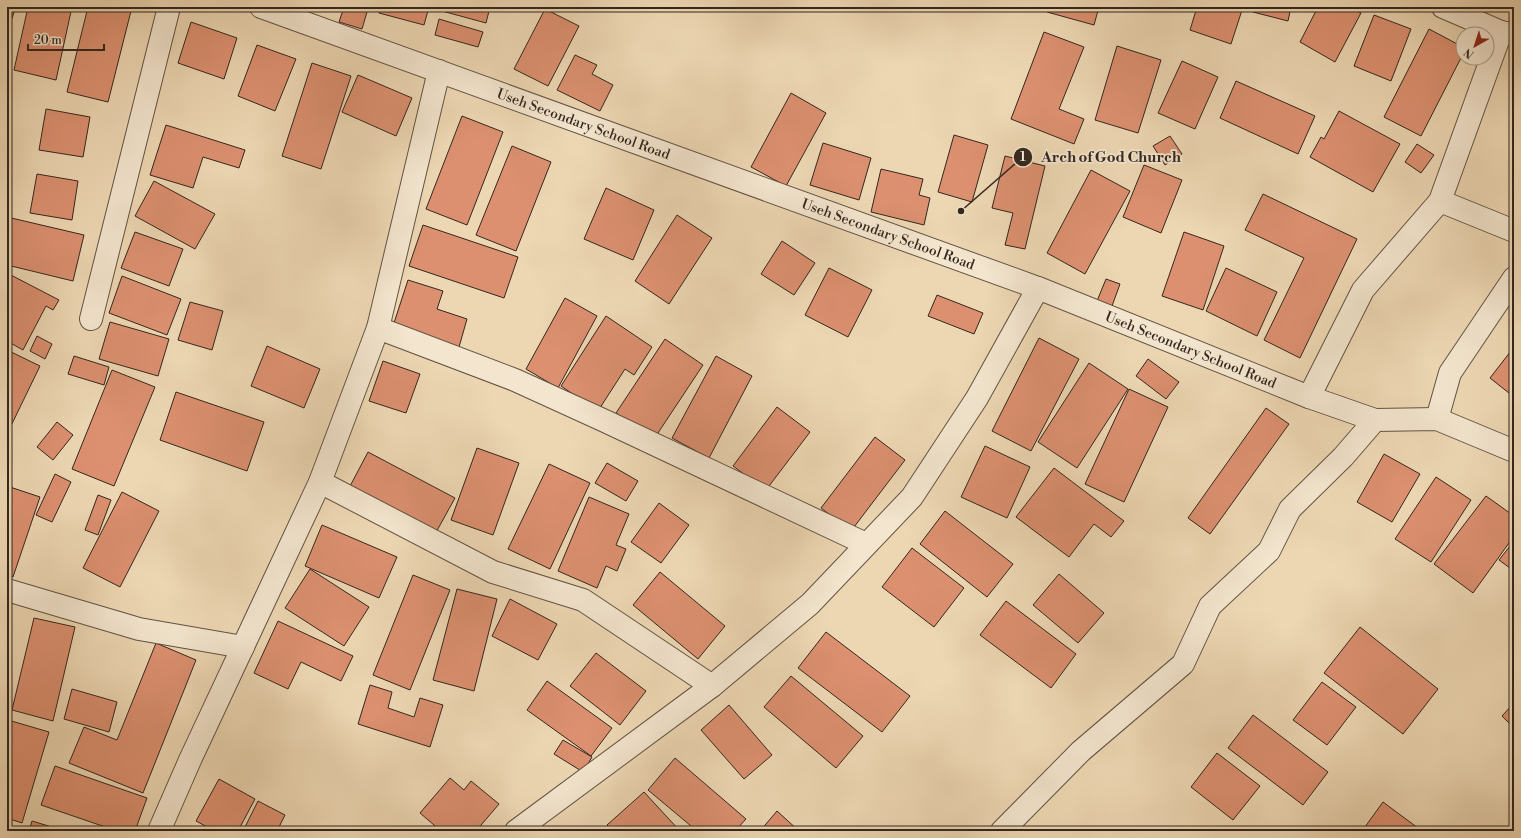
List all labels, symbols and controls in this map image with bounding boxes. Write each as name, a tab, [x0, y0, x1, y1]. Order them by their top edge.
scale bar	[28, 26, 104, 52]
north arrow	[1455, 26, 1495, 66]
text: 20 m	[34, 33, 62, 48]
text: N	[1461, 45, 1477, 61]
street label: Useh Secondary School Road	[494, 85, 672, 164]
callout: Arch of God Church	[1013, 144, 1189, 171]
text: Arch of God Church	[1040, 148, 1182, 167]
text: 1	[1020, 150, 1026, 165]
street label: Useh Secondary School Road	[799, 195, 977, 274]
street label: Useh Secondary School Road	[1102, 308, 1279, 393]

